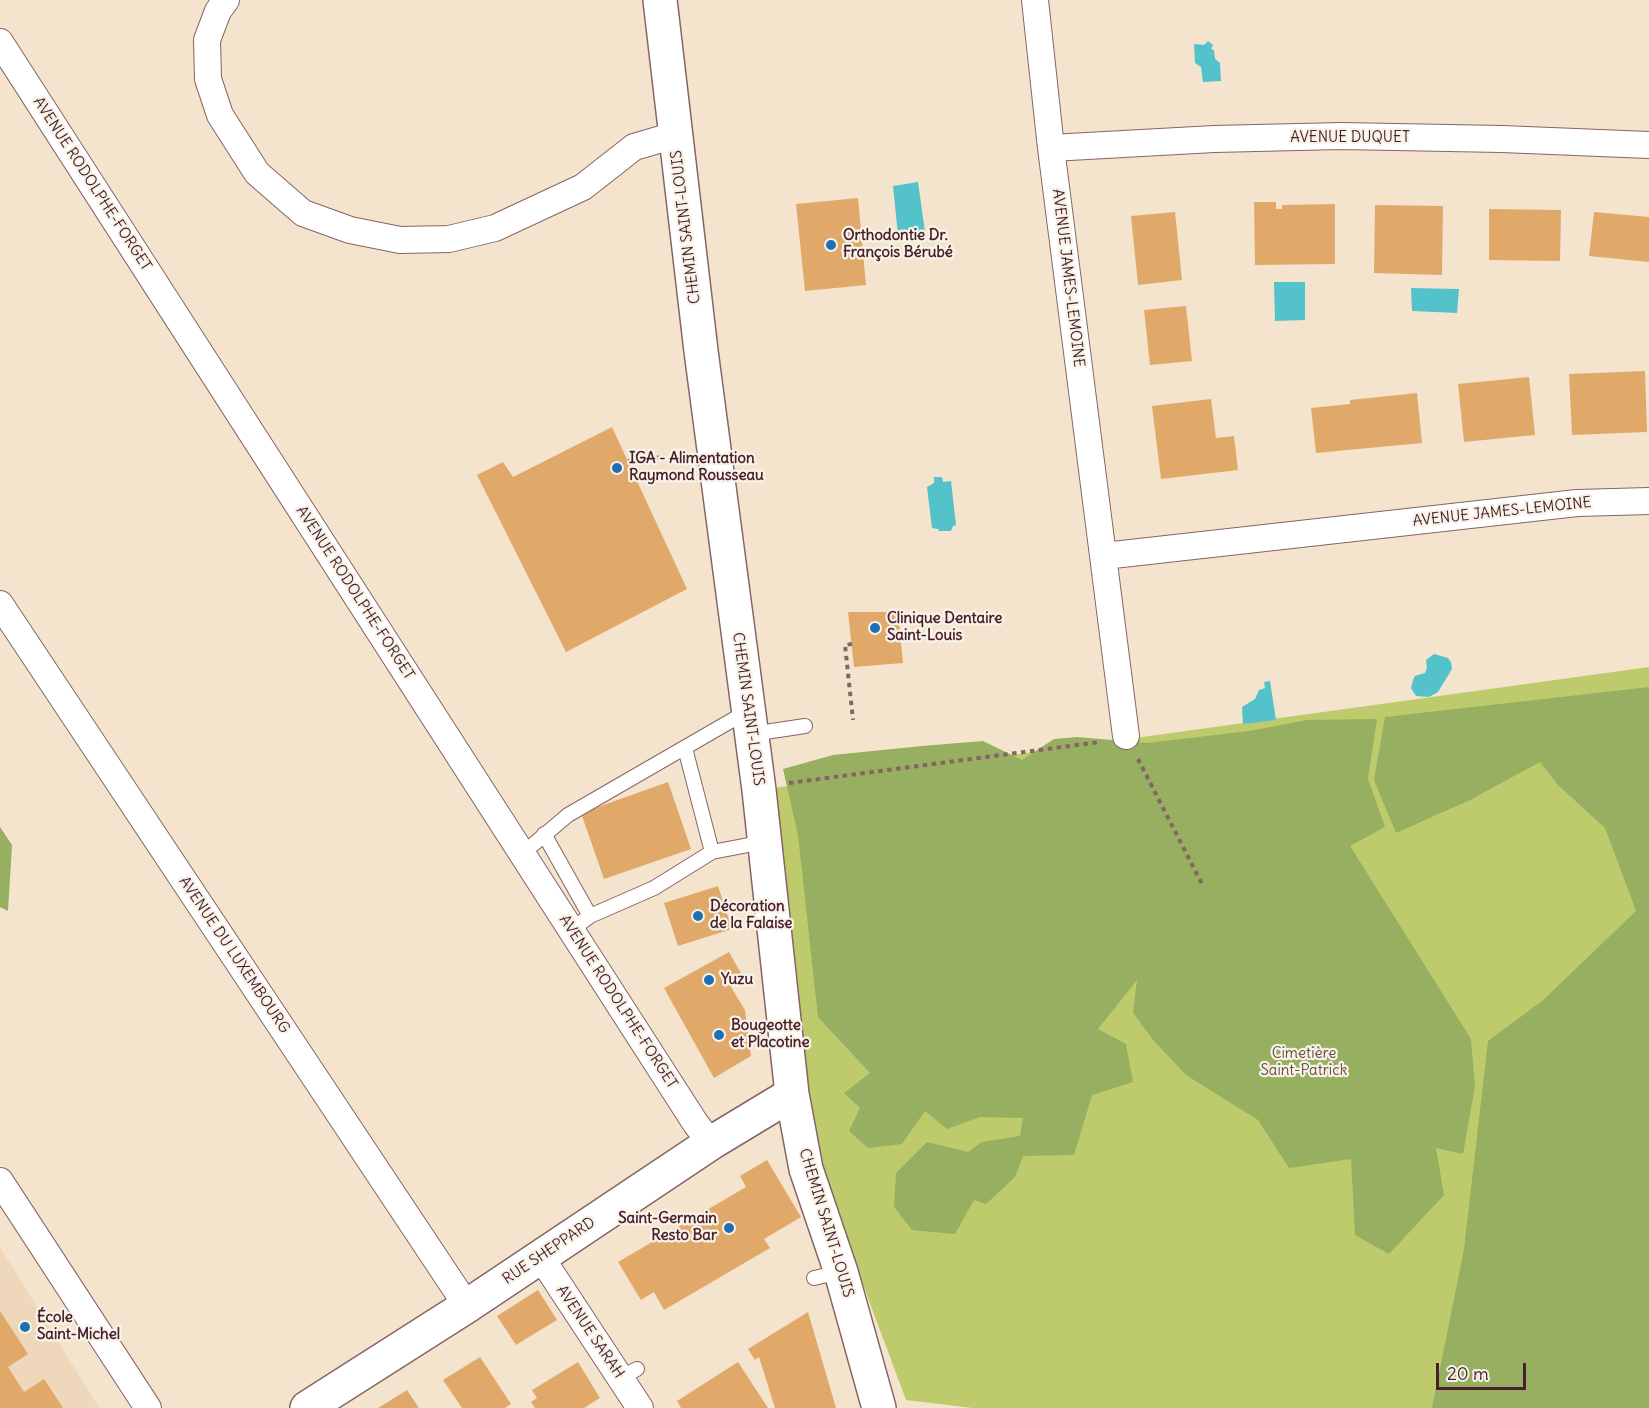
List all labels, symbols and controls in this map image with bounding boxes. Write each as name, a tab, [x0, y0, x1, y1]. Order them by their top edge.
street label: AVENUE RODOLPHE-FORGET	[29, 94, 155, 274]
street label: AVENUE DUQUET	[1290, 129, 1410, 147]
street label: CHEMIN SAINT-LOUIS	[668, 149, 704, 305]
street label: AVENUE JAMES-LEMOINE	[1048, 188, 1088, 368]
place label: Orthodontie Dr. François Bérubé	[843, 227, 953, 262]
marker: Orthodontie Dr. François Bérubé	[824, 238, 838, 252]
place label: IGA - Alimentation Raymond Rousseau	[629, 450, 764, 485]
marker: IGA - Alimentation Raymond Rousseau	[610, 461, 624, 475]
street label: AVENUE JAMES-LEMOINE	[1412, 494, 1592, 530]
street label: AVENUE RODOLPHE-FORGET	[292, 503, 418, 683]
place label: Clinique Dentaire Saint-Louis	[887, 610, 1002, 645]
marker: Clinique Dentaire Saint-Louis	[868, 621, 882, 635]
street label: CHEMIN SAINT-LOUIS	[728, 631, 768, 787]
street label: AVENUE DU LUXEMBOURG	[175, 873, 293, 1037]
place label: Décoration de la Falaise	[710, 898, 792, 933]
marker: Décoration de la Falaise	[691, 909, 705, 923]
street label: AVENUE RODOLPHE-FORGET	[555, 912, 681, 1092]
place label: Yuzu	[721, 971, 753, 989]
marker: Yuzu	[702, 973, 716, 987]
place label: Bougeotte et Placotine	[731, 1017, 810, 1052]
marker: Bougeotte et Placotine	[712, 1028, 726, 1042]
park label: Cimetière Saint-Patrick	[1260, 1045, 1348, 1080]
street label: CHEMIN SAINT-LOUIS	[795, 1146, 857, 1300]
place label: Saint-Germain Resto Bar	[618, 1210, 717, 1245]
street label: RUE SHEPPARD	[499, 1213, 599, 1289]
marker: Saint-Germain Resto Bar	[722, 1221, 736, 1235]
street label: AVENUE SARAH	[552, 1282, 628, 1382]
place label: École Saint-Michel	[37, 1309, 120, 1344]
marker: École Saint-Michel	[18, 1320, 32, 1334]
scale bar	[1439, 1351, 1529, 1389]
text: 20 m	[1447, 1362, 1489, 1385]

